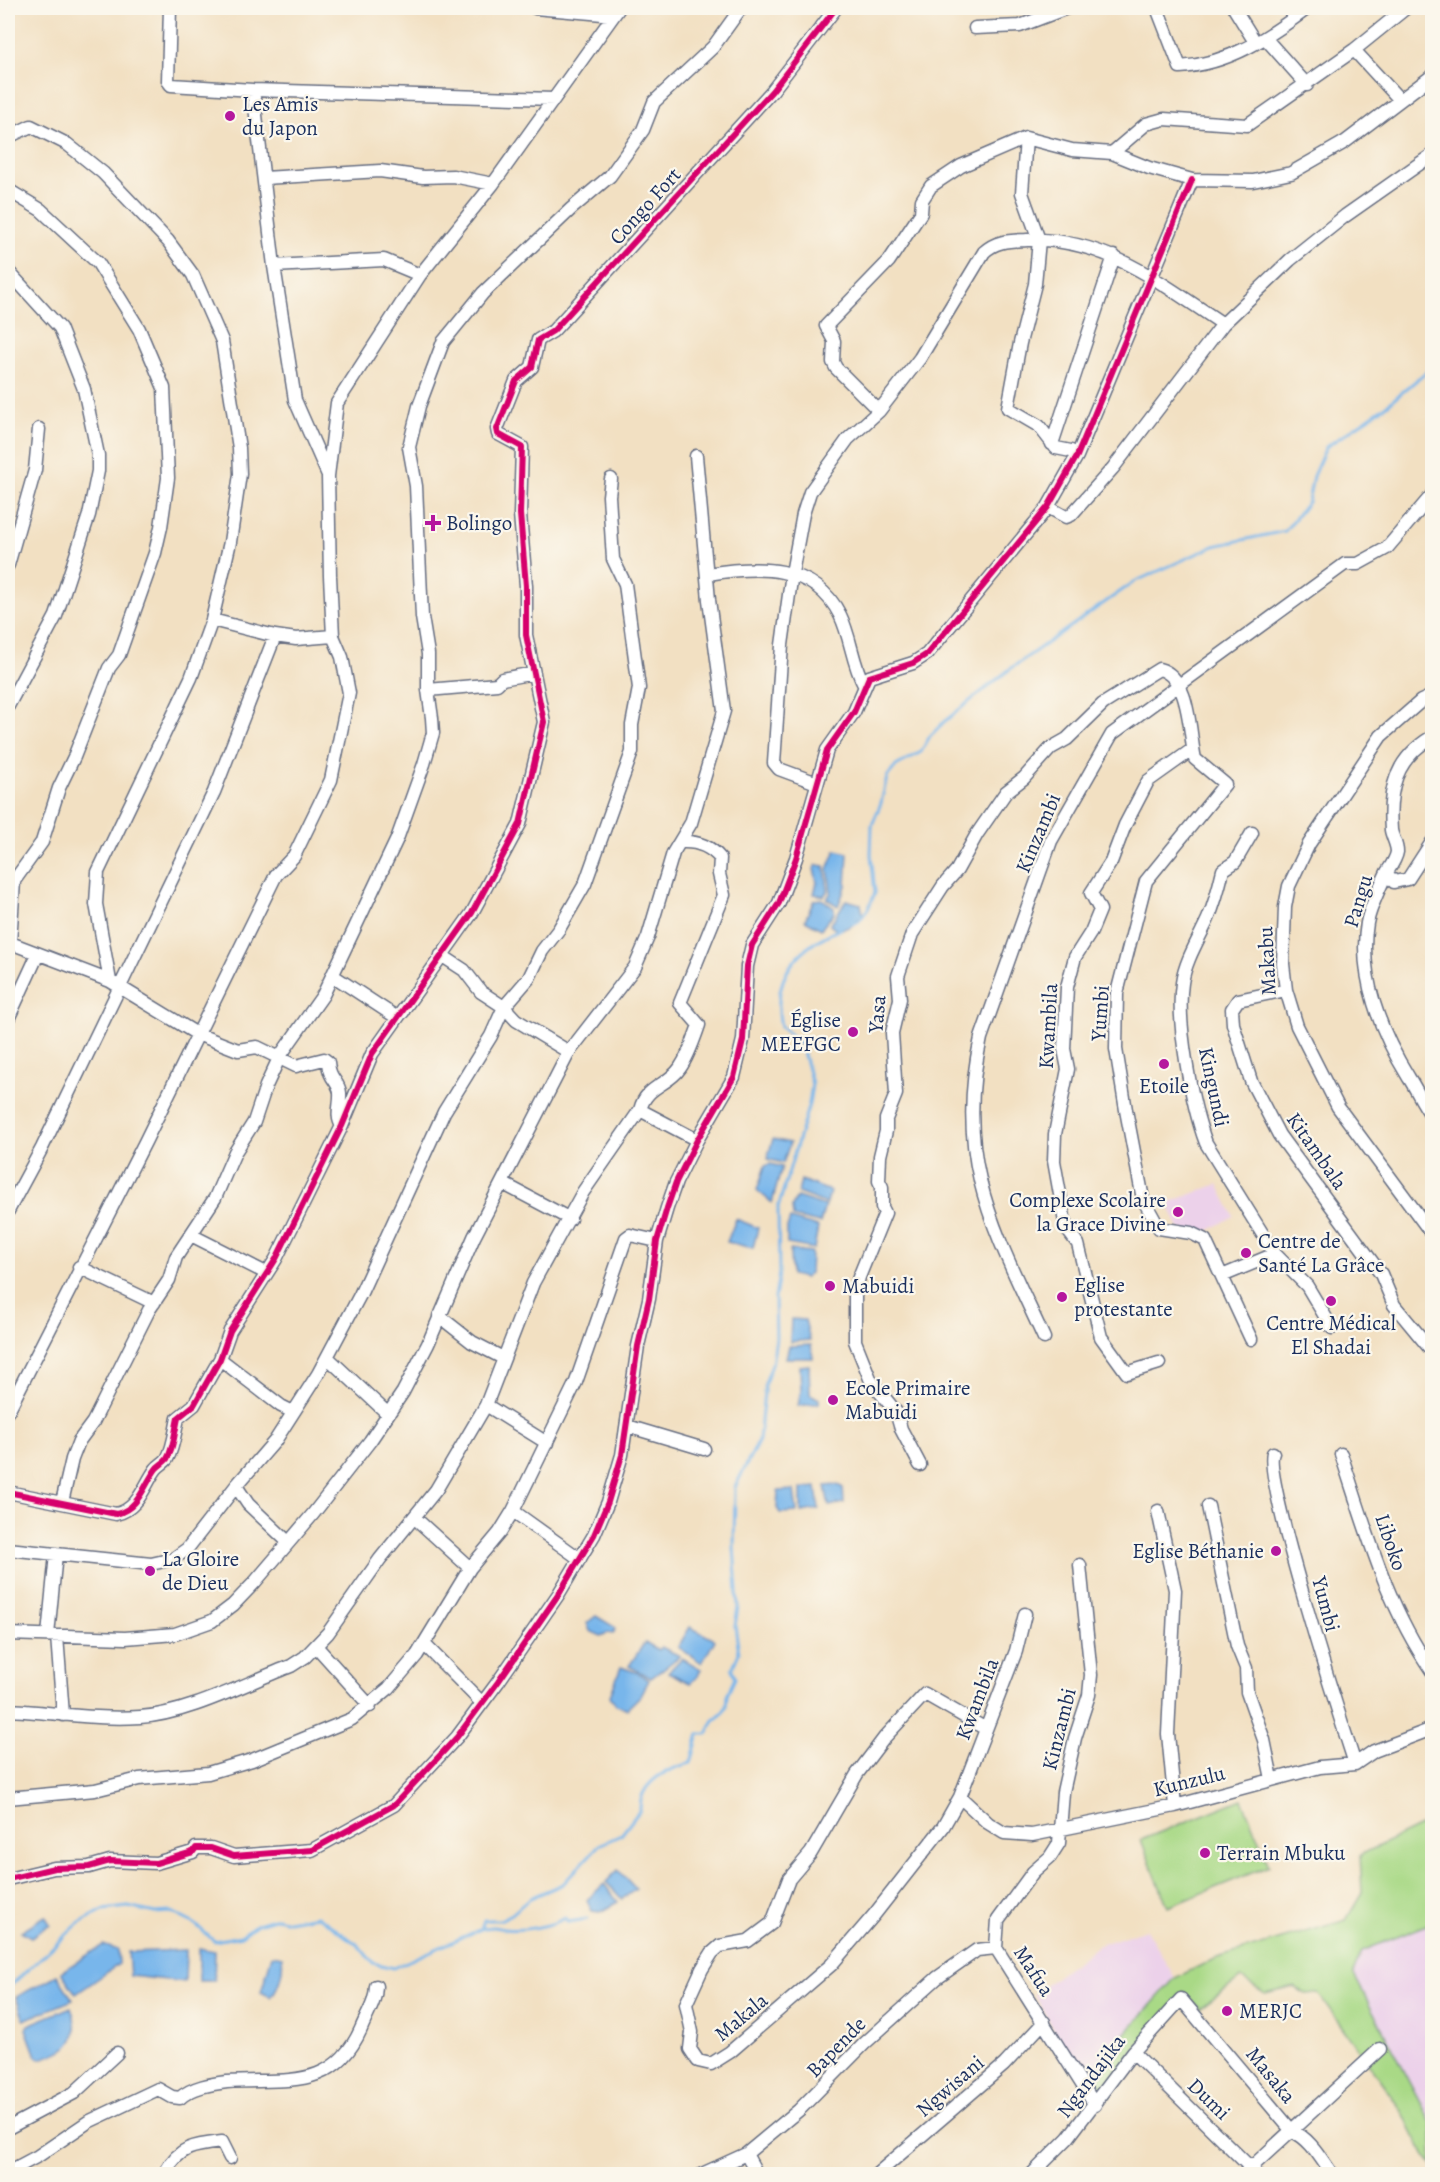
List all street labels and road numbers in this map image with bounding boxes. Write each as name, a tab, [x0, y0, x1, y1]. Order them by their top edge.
street label: Congo Fort	[603, 161, 687, 251]
street label: Kinzambi	[1009, 789, 1067, 877]
street label: Pangu	[1337, 870, 1380, 931]
street label: Makabu	[1251, 925, 1283, 996]
street label: Kwambila	[1032, 982, 1064, 1070]
street label: Yumbi	[1084, 984, 1116, 1043]
street label: Yasa	[861, 994, 893, 1035]
street label: Kingundi	[1192, 1044, 1236, 1130]
street label: Kitambala	[1280, 1107, 1354, 1196]
street label: Liboko	[1368, 1510, 1414, 1574]
street label: Yumbi	[1305, 1572, 1347, 1635]
street label: Kwambila	[949, 1654, 1006, 1744]
street label: Kinzambi	[1035, 1685, 1083, 1773]
street label: Kunzulu	[1150, 1758, 1228, 1803]
street label: Mafua	[1007, 1940, 1061, 2002]
street label: Makala	[708, 1986, 774, 2048]
street label: Bapende	[800, 2010, 872, 2084]
street label: Ngandajika	[1050, 2028, 1132, 2124]
street label: Masaka	[1240, 2041, 1303, 2109]
street label: Ngwisani	[910, 2049, 990, 2123]
street label: Dumi	[1181, 2072, 1237, 2126]

